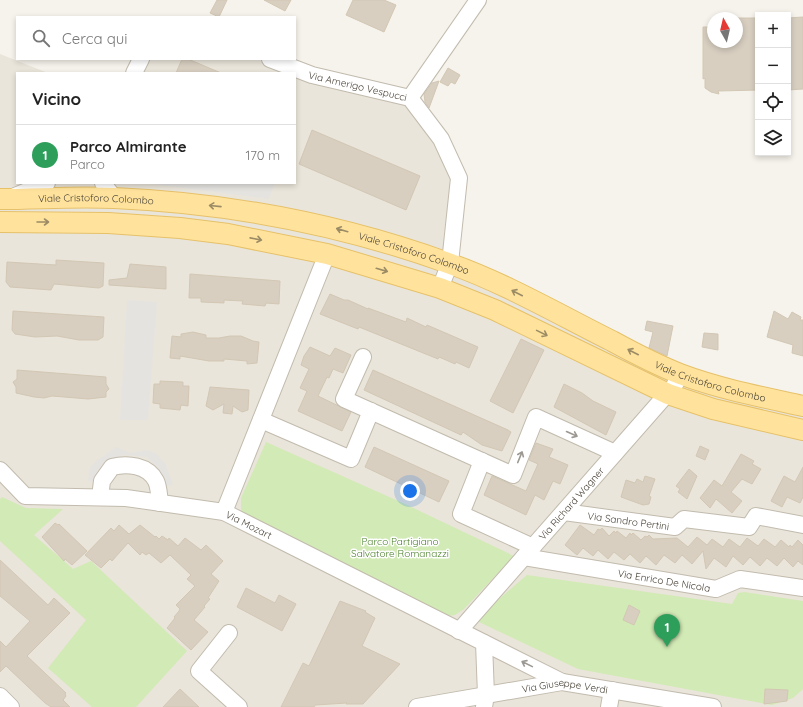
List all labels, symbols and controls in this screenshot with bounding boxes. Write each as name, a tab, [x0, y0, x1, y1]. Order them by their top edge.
north arrow	[707, 12, 743, 48]
map controls	[755, 12, 791, 156]
button: +	[755, 12, 791, 48]
search box	[16, 16, 296, 60]
icon: search	[30, 27, 52, 49]
text: Cerca qui	[62, 29, 128, 48]
button: −	[755, 48, 791, 84]
street label: Via Amerigo Vespucci	[307, 68, 408, 104]
button: locate	[755, 84, 791, 120]
text: Vicino	[32, 88, 81, 109]
button: layers	[755, 120, 791, 156]
text: Parco Almirante	[70, 137, 187, 156]
text: 1	[42, 147, 48, 163]
text: 170 m	[245, 147, 280, 163]
text: Parco	[70, 156, 105, 172]
street label: Viale Cristoforo Colombo	[38, 191, 154, 207]
one-way arrow	[209, 203, 222, 210]
one-way arrow	[36, 218, 49, 226]
one-way arrow	[336, 226, 349, 234]
street label: Viale Cristoforo Colombo	[357, 229, 471, 277]
one-way arrow	[249, 235, 262, 243]
one-way arrow	[376, 267, 389, 274]
one-way arrow	[512, 288, 524, 296]
one-way arrow	[535, 330, 547, 338]
one-way arrow	[627, 348, 639, 355]
street label: Viale Cristoforo Colombo	[652, 358, 767, 405]
one-way arrow	[565, 430, 577, 438]
one-way arrow	[517, 452, 524, 464]
street label: Via Richard Wagner	[536, 464, 607, 543]
your location	[400, 481, 420, 501]
street label: Via Mozart	[223, 508, 274, 542]
street label: Via Sandro Pertini	[587, 509, 670, 533]
park label: Parco Partigiano Salvatore Romanazzi	[351, 535, 449, 560]
street label: Via Enrico De Nicola	[617, 567, 711, 595]
pin: 1	[654, 614, 680, 647]
one-way arrow	[522, 660, 534, 667]
street label: Via Giuseppe Verdi	[521, 676, 609, 696]

